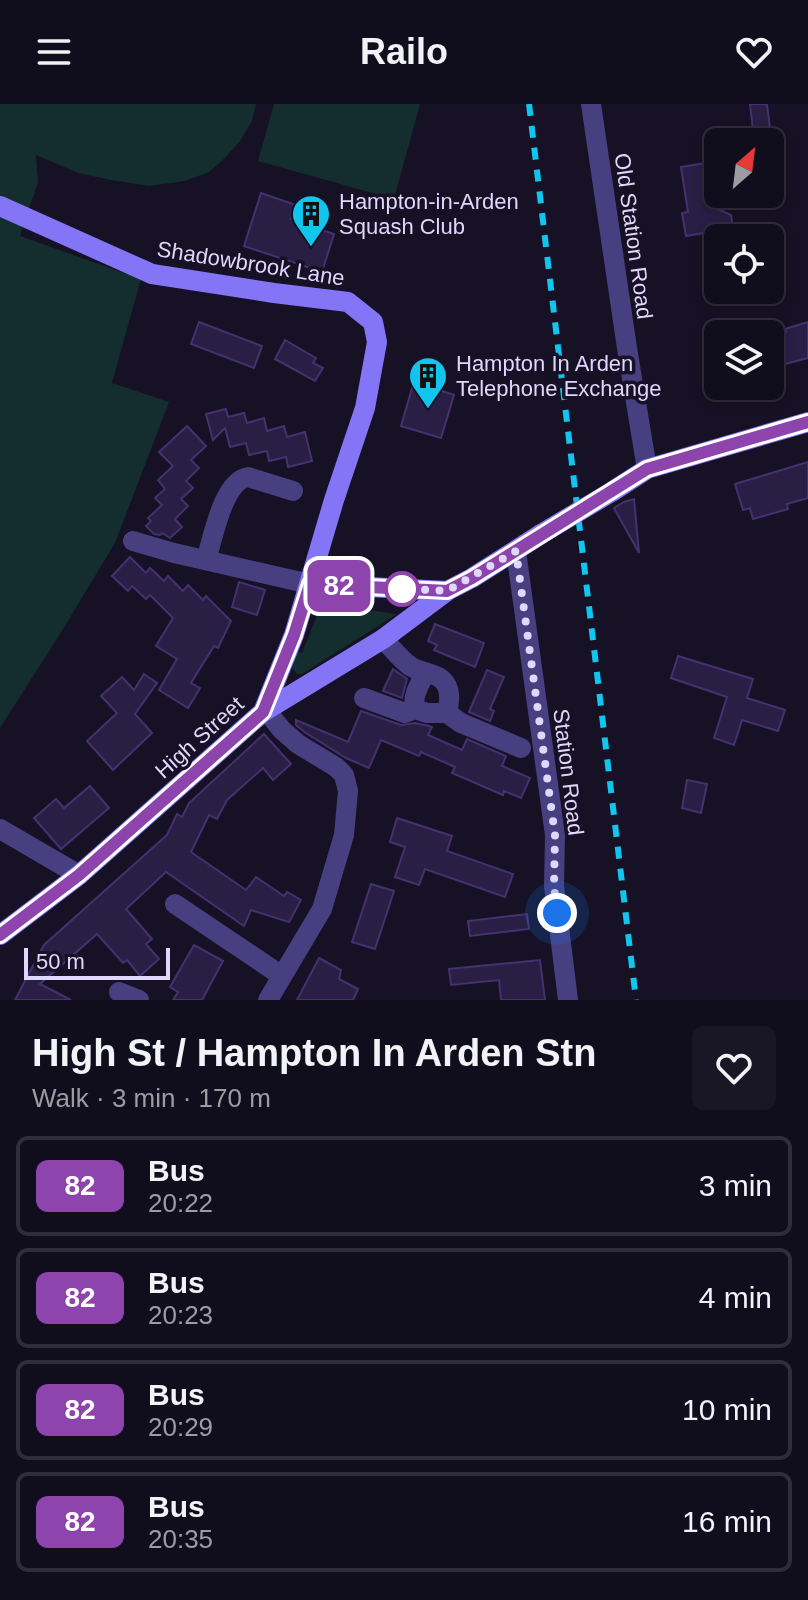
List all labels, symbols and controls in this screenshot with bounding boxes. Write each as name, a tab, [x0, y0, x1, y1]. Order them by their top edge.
icon: menu	[32, 30, 76, 74]
icon: heart	[732, 30, 776, 74]
text: Railo	[360, 31, 448, 72]
north arrow	[704, 128, 784, 208]
map controls	[704, 128, 784, 400]
street label: Old Station Road	[609, 151, 658, 321]
place label: Hampton-in-Arden Squash Club	[339, 189, 519, 239]
building icon: Hampton-in-Arden Squash Club	[290, 193, 332, 248]
button: locate	[704, 224, 784, 304]
street label: Shadowbrook Lane	[155, 236, 347, 291]
button: layers	[704, 320, 784, 400]
place label: Hampton In Arden Telephone Exchange	[456, 351, 662, 401]
building icon: Hampton In Arden Telephone Exchange	[407, 355, 449, 410]
line badge: 82	[303, 560, 375, 612]
text: 82	[323, 570, 355, 601]
unlabelled marker	[385, 572, 419, 606]
street label: High Street	[150, 691, 249, 783]
street label: Station Road	[548, 707, 589, 837]
your location	[537, 893, 577, 933]
scale bar	[24, 944, 170, 980]
text: 50 m	[36, 949, 85, 974]
button: heart	[692, 1026, 776, 1110]
text: High St / Hampton In Arden Stn	[32, 1032, 596, 1074]
text: Walk · 3 min · 170 m	[32, 1083, 271, 1113]
text: Bus	[148, 1154, 205, 1187]
text: 3 min	[699, 1169, 772, 1202]
text: 82	[64, 1170, 96, 1201]
text: 20:22	[148, 1188, 213, 1218]
text: Bus	[148, 1266, 205, 1299]
text: 4 min	[699, 1281, 772, 1314]
text: 82	[64, 1282, 96, 1313]
text: 20:23	[148, 1300, 213, 1330]
text: Bus	[148, 1378, 205, 1411]
text: 10 min	[682, 1393, 772, 1426]
text: 82	[64, 1394, 96, 1425]
text: 20:29	[148, 1412, 213, 1442]
text: Bus	[148, 1490, 205, 1523]
text: 16 min	[682, 1505, 772, 1538]
text: 82	[64, 1506, 96, 1537]
text: 20:35	[148, 1524, 213, 1554]

